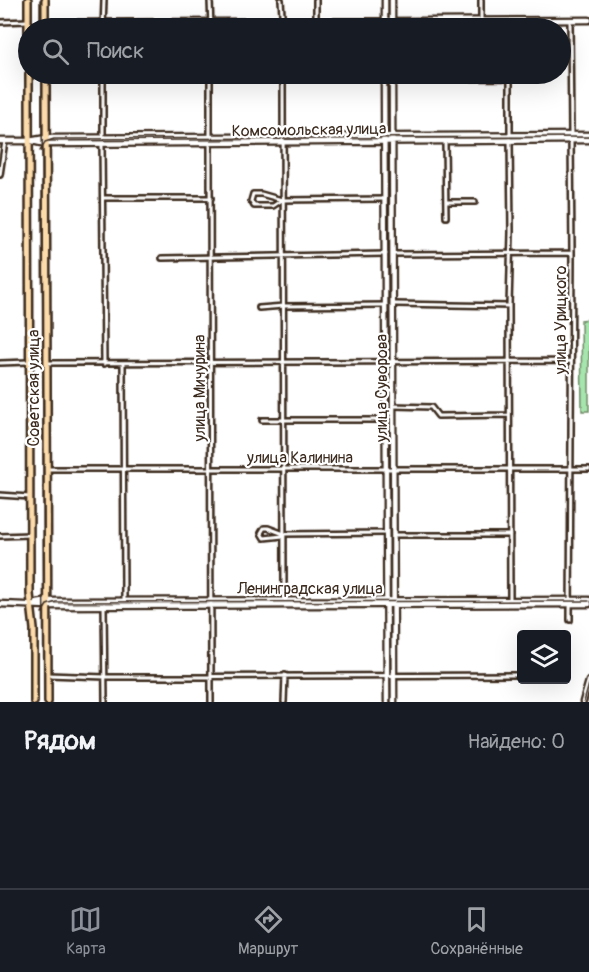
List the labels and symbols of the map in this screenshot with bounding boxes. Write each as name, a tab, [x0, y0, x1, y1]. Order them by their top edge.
street label: Комсомольская улица	[232, 119, 386, 141]
street label: улица Урицкого	[551, 265, 571, 375]
street label: Советская улица	[24, 330, 44, 446]
street label: улица Суворова	[372, 334, 392, 443]
street label: улица Мичурина	[190, 335, 210, 442]
street label: улица Калинина	[246, 448, 353, 468]
street label: Ленинградская улица	[236, 579, 383, 599]

